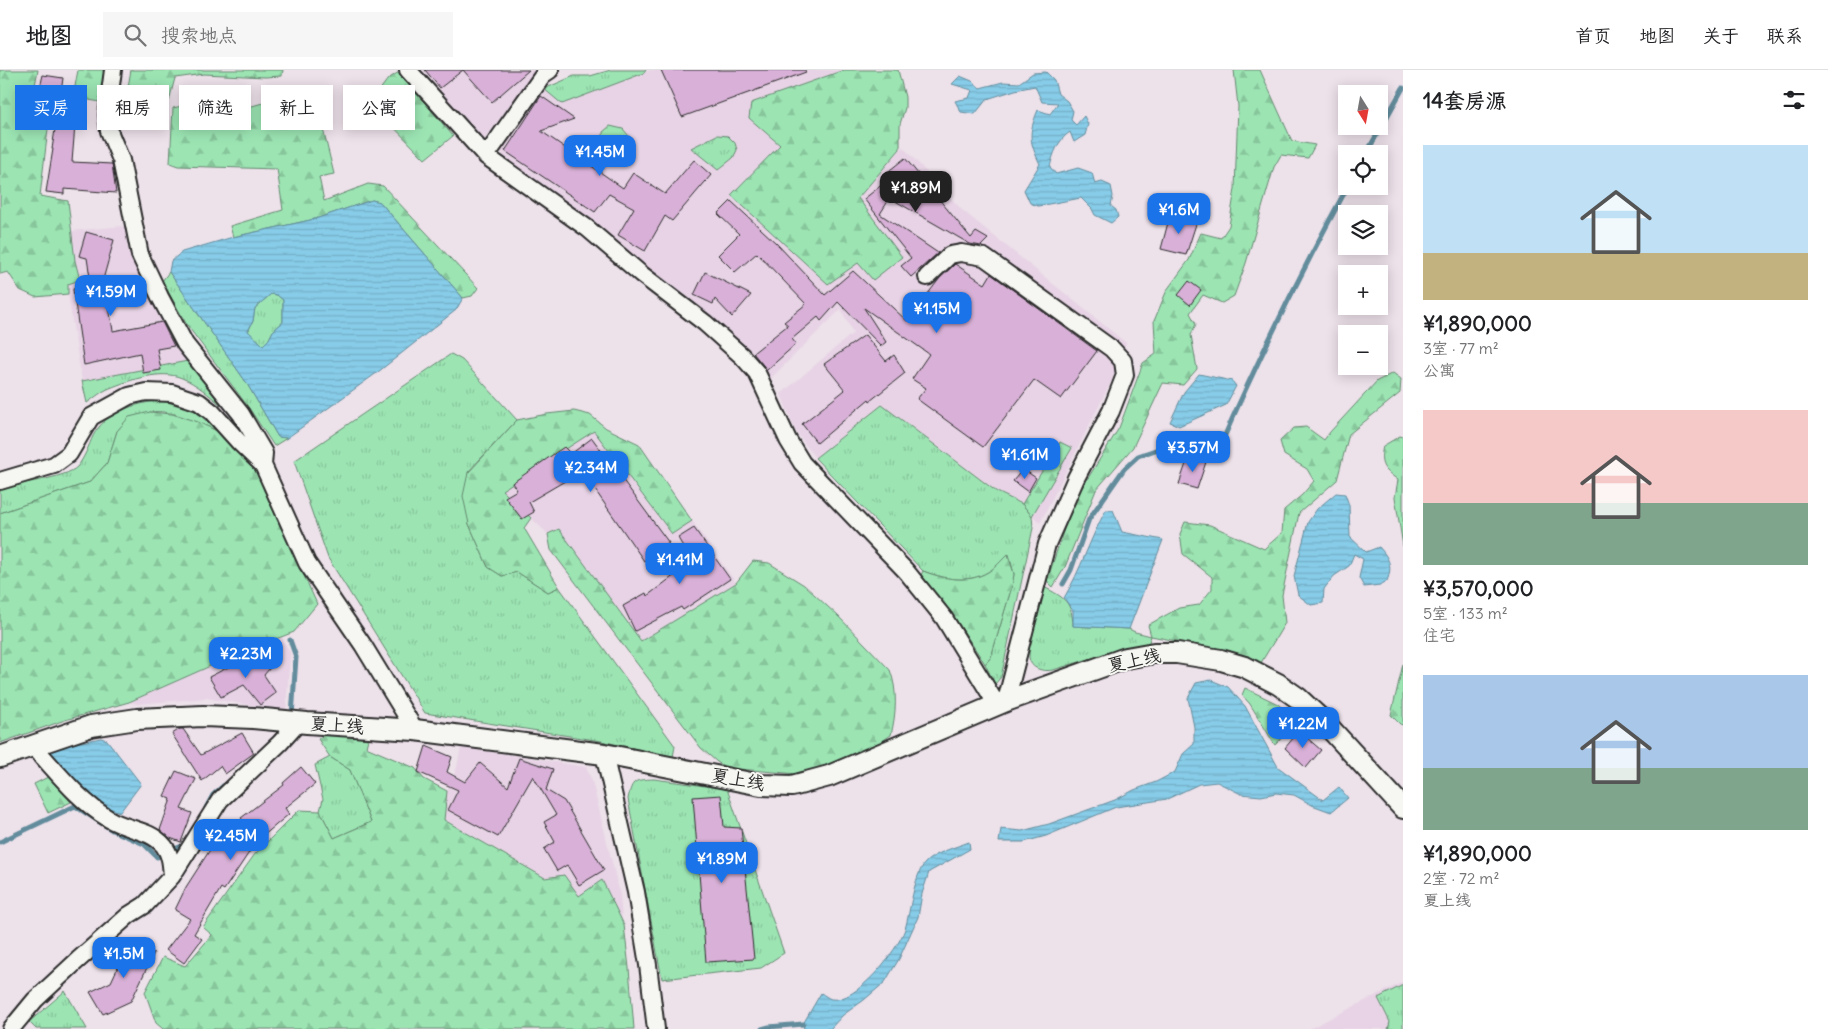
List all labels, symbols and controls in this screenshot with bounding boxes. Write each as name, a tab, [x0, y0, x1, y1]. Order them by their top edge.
search box	[103, 12, 453, 57]
text: 地图	[25, 20, 73, 50]
icon: search	[121, 21, 149, 49]
text: 搜索地点	[161, 23, 237, 47]
text: 首页	[1575, 24, 1611, 47]
text: 地图	[1639, 24, 1675, 47]
text: 关于	[1703, 24, 1739, 47]
text: 联系	[1767, 24, 1803, 47]
chip: 买房	[15, 85, 87, 130]
chip: 租房	[97, 85, 169, 130]
chip: 筛选	[179, 85, 251, 130]
chip: 新上	[261, 85, 333, 130]
chip: 公寓	[343, 85, 415, 130]
north arrow	[1338, 85, 1388, 135]
map controls	[1338, 85, 1388, 375]
icon: filters	[1780, 86, 1808, 114]
text: 14套房源	[1423, 87, 1506, 114]
pin: ¥1.45M	[559, 134, 641, 177]
text: ¥1.45M	[575, 141, 625, 161]
button: locate	[1338, 145, 1388, 195]
pin: ¥1.89M	[875, 170, 957, 213]
text: ¥1.89M	[891, 177, 941, 197]
icon: home	[1571, 177, 1661, 267]
pin: ¥1.6M	[1144, 192, 1214, 235]
text: ¥1.6M	[1158, 199, 1200, 219]
button: layers	[1338, 205, 1388, 255]
button: +	[1338, 265, 1388, 315]
pin: ¥1.59M	[70, 274, 152, 317]
text: ¥1.59M	[86, 281, 136, 301]
pin: ¥1.15M	[896, 292, 978, 334]
text: ¥1.15M	[914, 298, 960, 318]
text: ¥1,890,000	[1423, 310, 1532, 337]
button: −	[1338, 325, 1388, 375]
text: 3室 · 77 m²	[1423, 338, 1499, 358]
text: 公寓	[1423, 360, 1455, 380]
pin: ¥3.57M	[1152, 430, 1234, 473]
text: ¥3.57M	[1167, 437, 1219, 457]
pin: ¥1.61M	[984, 438, 1066, 480]
icon: home	[1571, 442, 1661, 532]
text: ¥1.61M	[1001, 444, 1049, 464]
pin: ¥2.34M	[550, 450, 632, 493]
text: ¥2.34M	[565, 457, 617, 477]
pin: ¥1.41M	[639, 542, 721, 585]
text: ¥1.41M	[656, 549, 704, 569]
text: ¥3,570,000	[1423, 575, 1534, 602]
text: 5室 · 133 m²	[1423, 603, 1508, 623]
text: 住宅	[1423, 625, 1455, 645]
pin: ¥2.23M	[205, 636, 287, 679]
text: ¥2.23M	[220, 643, 272, 663]
street label: 夏上线	[1105, 643, 1163, 677]
pin: ¥1.22M	[1262, 706, 1344, 749]
icon: home	[1571, 707, 1661, 797]
street label: 夏上线	[309, 712, 365, 738]
text: ¥1.22M	[1278, 713, 1328, 733]
street label: 夏上线	[709, 763, 767, 795]
pin: ¥2.45M	[190, 818, 272, 861]
text: ¥2.45M	[205, 825, 257, 845]
text: ¥1,890,000	[1423, 840, 1532, 867]
pin: ¥1.89M	[681, 842, 763, 884]
text: ¥1.89M	[697, 848, 747, 868]
text: 2室 · 72 m²	[1423, 868, 1499, 888]
text: 夏上线	[1423, 890, 1471, 910]
pin: ¥1.5M	[89, 936, 159, 979]
text: ¥1.5M	[103, 943, 145, 963]

